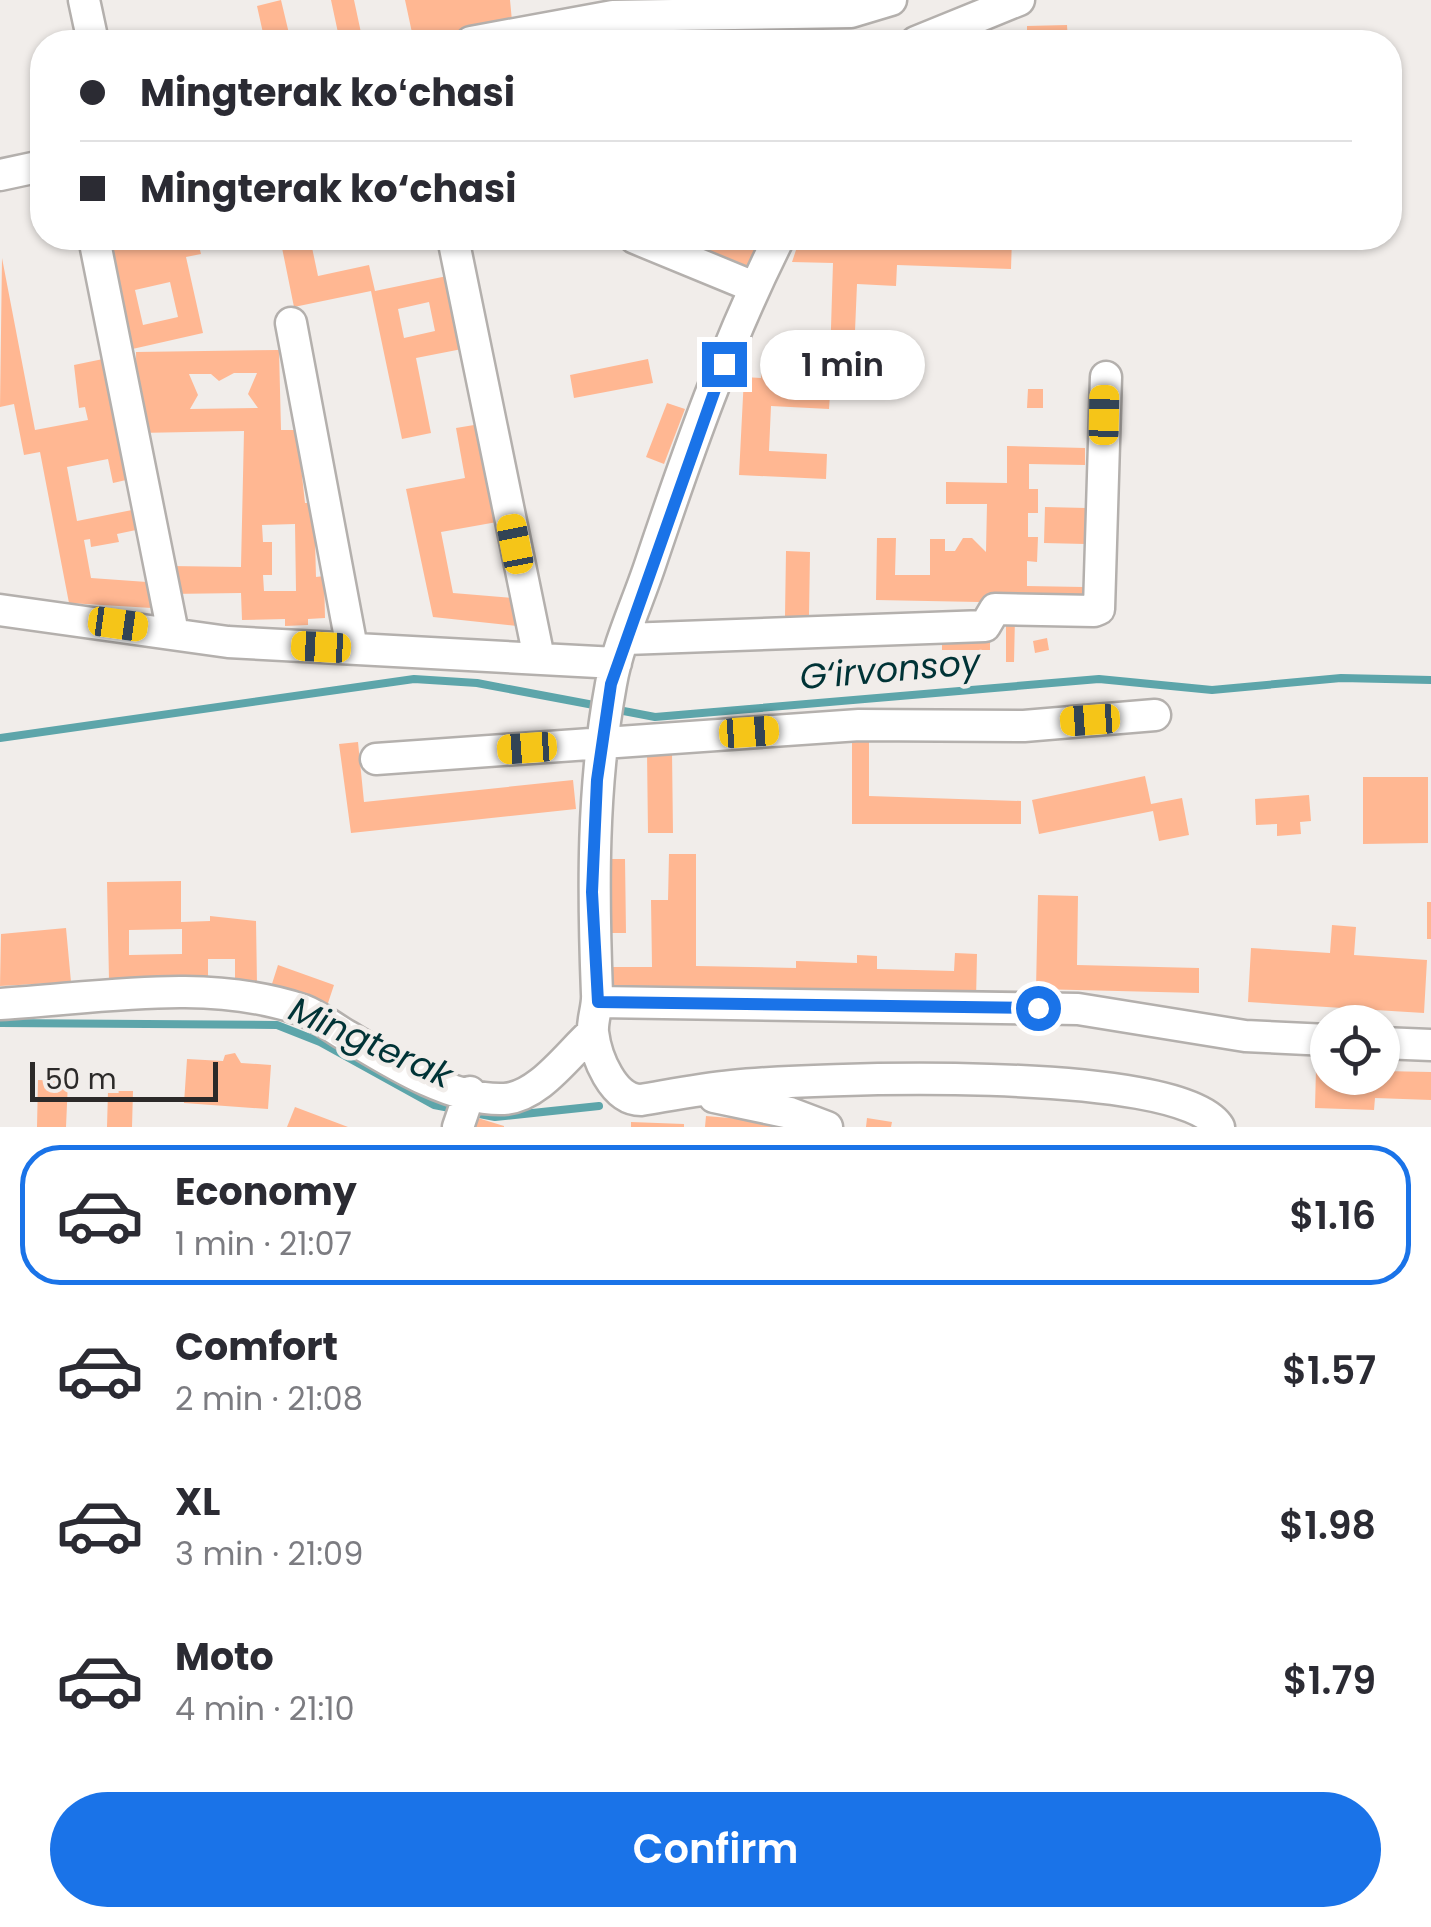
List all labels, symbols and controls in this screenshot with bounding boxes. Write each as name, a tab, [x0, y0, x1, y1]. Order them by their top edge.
text: Mingterak koʻchasi	[140, 66, 515, 119]
text: Mingterak ko‘chasi	[140, 162, 516, 215]
callout: 1 min	[759, 329, 924, 399]
route end	[702, 342, 747, 387]
text: 1 min	[801, 342, 884, 387]
car	[1088, 385, 1120, 445]
car	[495, 512, 535, 576]
car	[86, 605, 150, 643]
car	[290, 630, 352, 664]
water label: G‘irvonsoy	[798, 637, 984, 701]
car	[1059, 703, 1121, 737]
car	[718, 715, 780, 749]
car	[496, 731, 558, 765]
water label: Mingterak	[282, 984, 462, 1101]
route start	[1016, 986, 1061, 1031]
map controls	[1310, 1005, 1400, 1095]
button: locate	[1310, 1005, 1400, 1095]
scale bar	[30, 1057, 218, 1102]
text: 50 m	[45, 1060, 116, 1099]
text: Economy	[175, 1165, 357, 1218]
icon: car	[55, 1170, 145, 1260]
text: $1.16	[1289, 1189, 1376, 1242]
text: 1 min · 21:07	[175, 1221, 352, 1266]
text: Comfort	[175, 1320, 338, 1373]
icon: car	[55, 1325, 145, 1415]
text: $1.57	[1282, 1344, 1376, 1397]
text: 2 min · 21:08	[175, 1376, 363, 1421]
text: XL	[175, 1475, 220, 1528]
icon: car	[55, 1480, 145, 1570]
text: $1.98	[1279, 1499, 1376, 1552]
text: 3 min · 21:09	[175, 1531, 363, 1576]
text: Moto	[175, 1630, 274, 1683]
icon: car	[55, 1635, 145, 1725]
text: $1.79	[1283, 1654, 1376, 1707]
text: 4 min · 21:10	[175, 1686, 355, 1731]
button: Confirm	[50, 1792, 1381, 1907]

